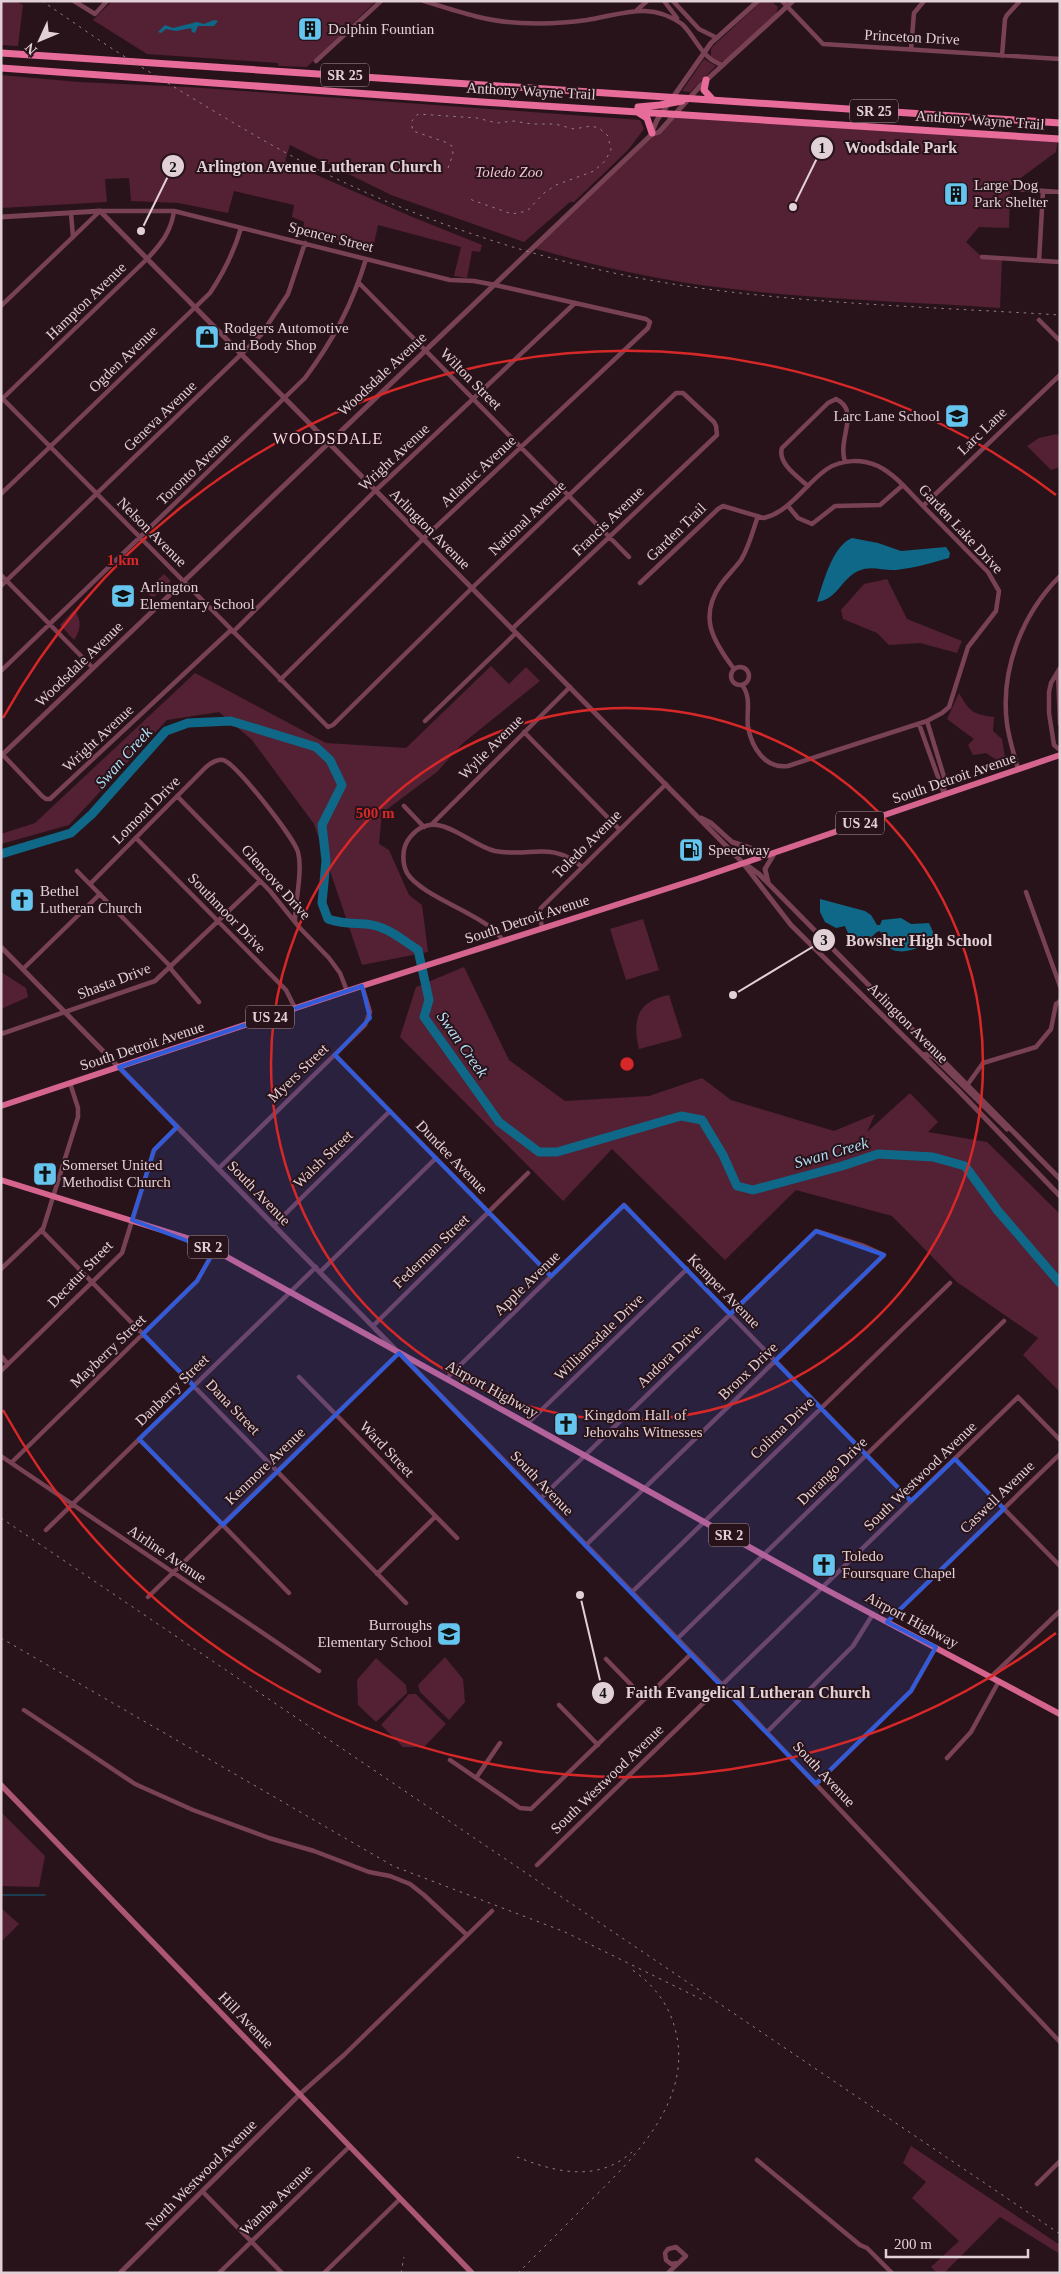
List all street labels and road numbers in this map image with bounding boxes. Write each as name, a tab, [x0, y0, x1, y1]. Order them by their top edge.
street label: Princeton Drive	[864, 27, 960, 48]
road number: SR 25	[321, 64, 369, 86]
street label: Anthony Wayne Trail	[466, 80, 596, 102]
road number: SR 25	[850, 100, 898, 122]
street label: Anthony Wayne Trail	[915, 108, 1045, 132]
street label: Spencer Street	[287, 219, 376, 255]
street label: Hampton Avenue	[43, 259, 129, 343]
street label: Ogden Avenue	[86, 322, 161, 395]
street label: Woodsdale Avenue	[335, 329, 430, 419]
street label: Wilton Street	[437, 345, 505, 413]
street label: Geneva Avenue	[121, 377, 200, 454]
street label: Larc Lane	[954, 404, 1010, 458]
street label: Wright Avenue	[356, 420, 433, 494]
street label: Toronto Avenue	[154, 430, 234, 508]
street label: Atlantic Avenue	[437, 432, 519, 510]
street label: National Avenue	[485, 477, 569, 559]
street label: Garden Lake Drive	[916, 481, 1007, 577]
street label: Francis Avenue	[569, 483, 647, 559]
street label: Arlington Avenue	[387, 486, 474, 573]
street label: Nelson Avenue	[114, 494, 190, 570]
street label: Garden Trail	[643, 500, 709, 564]
street label: Woodsdale Avenue	[32, 618, 126, 710]
street label: Wright Avenue	[60, 701, 137, 775]
street label: Wylie Avenue	[456, 711, 527, 782]
street label: South Detroit Avenue	[890, 749, 1018, 807]
street label: Lomond Drive	[109, 773, 183, 847]
street label: Toledo Avenue	[550, 806, 625, 881]
road number: US 24	[836, 811, 884, 834]
street label: Glencove Drive	[238, 841, 314, 923]
street label: Southmoor Drive	[185, 870, 269, 956]
street label: South Detroit Avenue	[463, 891, 591, 947]
street label: Shasta Drive	[75, 960, 153, 1002]
street label: Arlington Avenue	[865, 980, 952, 1067]
road number: US 24	[246, 1006, 294, 1028]
street label: South Detroit Avenue	[78, 1018, 206, 1074]
street label: Myers Street	[265, 1040, 332, 1106]
street label: Dundee Avenue	[413, 1117, 491, 1197]
street label: Walsh Street	[290, 1126, 356, 1191]
street label: South Avenue	[224, 1157, 294, 1229]
street label: Federman Street	[390, 1210, 473, 1291]
road number: SR 2	[188, 1236, 228, 1258]
street label: Decatur Street	[44, 1237, 116, 1311]
street label: Apple Avenue	[491, 1247, 563, 1318]
street label: Kemper Avenue	[685, 1251, 764, 1332]
street label: Williamsdale Drive	[551, 1290, 647, 1383]
street label: Mayberry Street	[67, 1311, 149, 1391]
street label: Andora Drive	[634, 1321, 705, 1391]
street label: Bronx Drive	[715, 1339, 781, 1403]
street label: Danberry Street	[132, 1351, 212, 1429]
street label: Airport Highway	[443, 1357, 541, 1421]
street label: Dana Street	[203, 1376, 264, 1438]
street label: Colima Drive	[747, 1394, 817, 1462]
street label: Ward Street	[357, 1418, 418, 1481]
street label: South Westwood Avenue	[861, 1418, 980, 1534]
street label: Kenmore Avenue	[222, 1424, 308, 1508]
street label: Durango Drive	[794, 1434, 870, 1508]
street label: South Avenue	[507, 1447, 577, 1519]
street label: Caswell Avenue	[957, 1457, 1038, 1536]
street label: Airline Avenue	[125, 1522, 209, 1586]
road number: SR 2	[709, 1524, 749, 1546]
street label: Airport Highway	[863, 1589, 962, 1651]
street label: South Westwood Avenue	[548, 1721, 667, 1837]
street label: South Avenue	[790, 1738, 859, 1810]
street label: Hill Avenue	[215, 1989, 277, 2052]
street label: North Westwood Avenue	[142, 2116, 260, 2234]
street label: Wamba Avenue	[237, 2161, 316, 2238]

